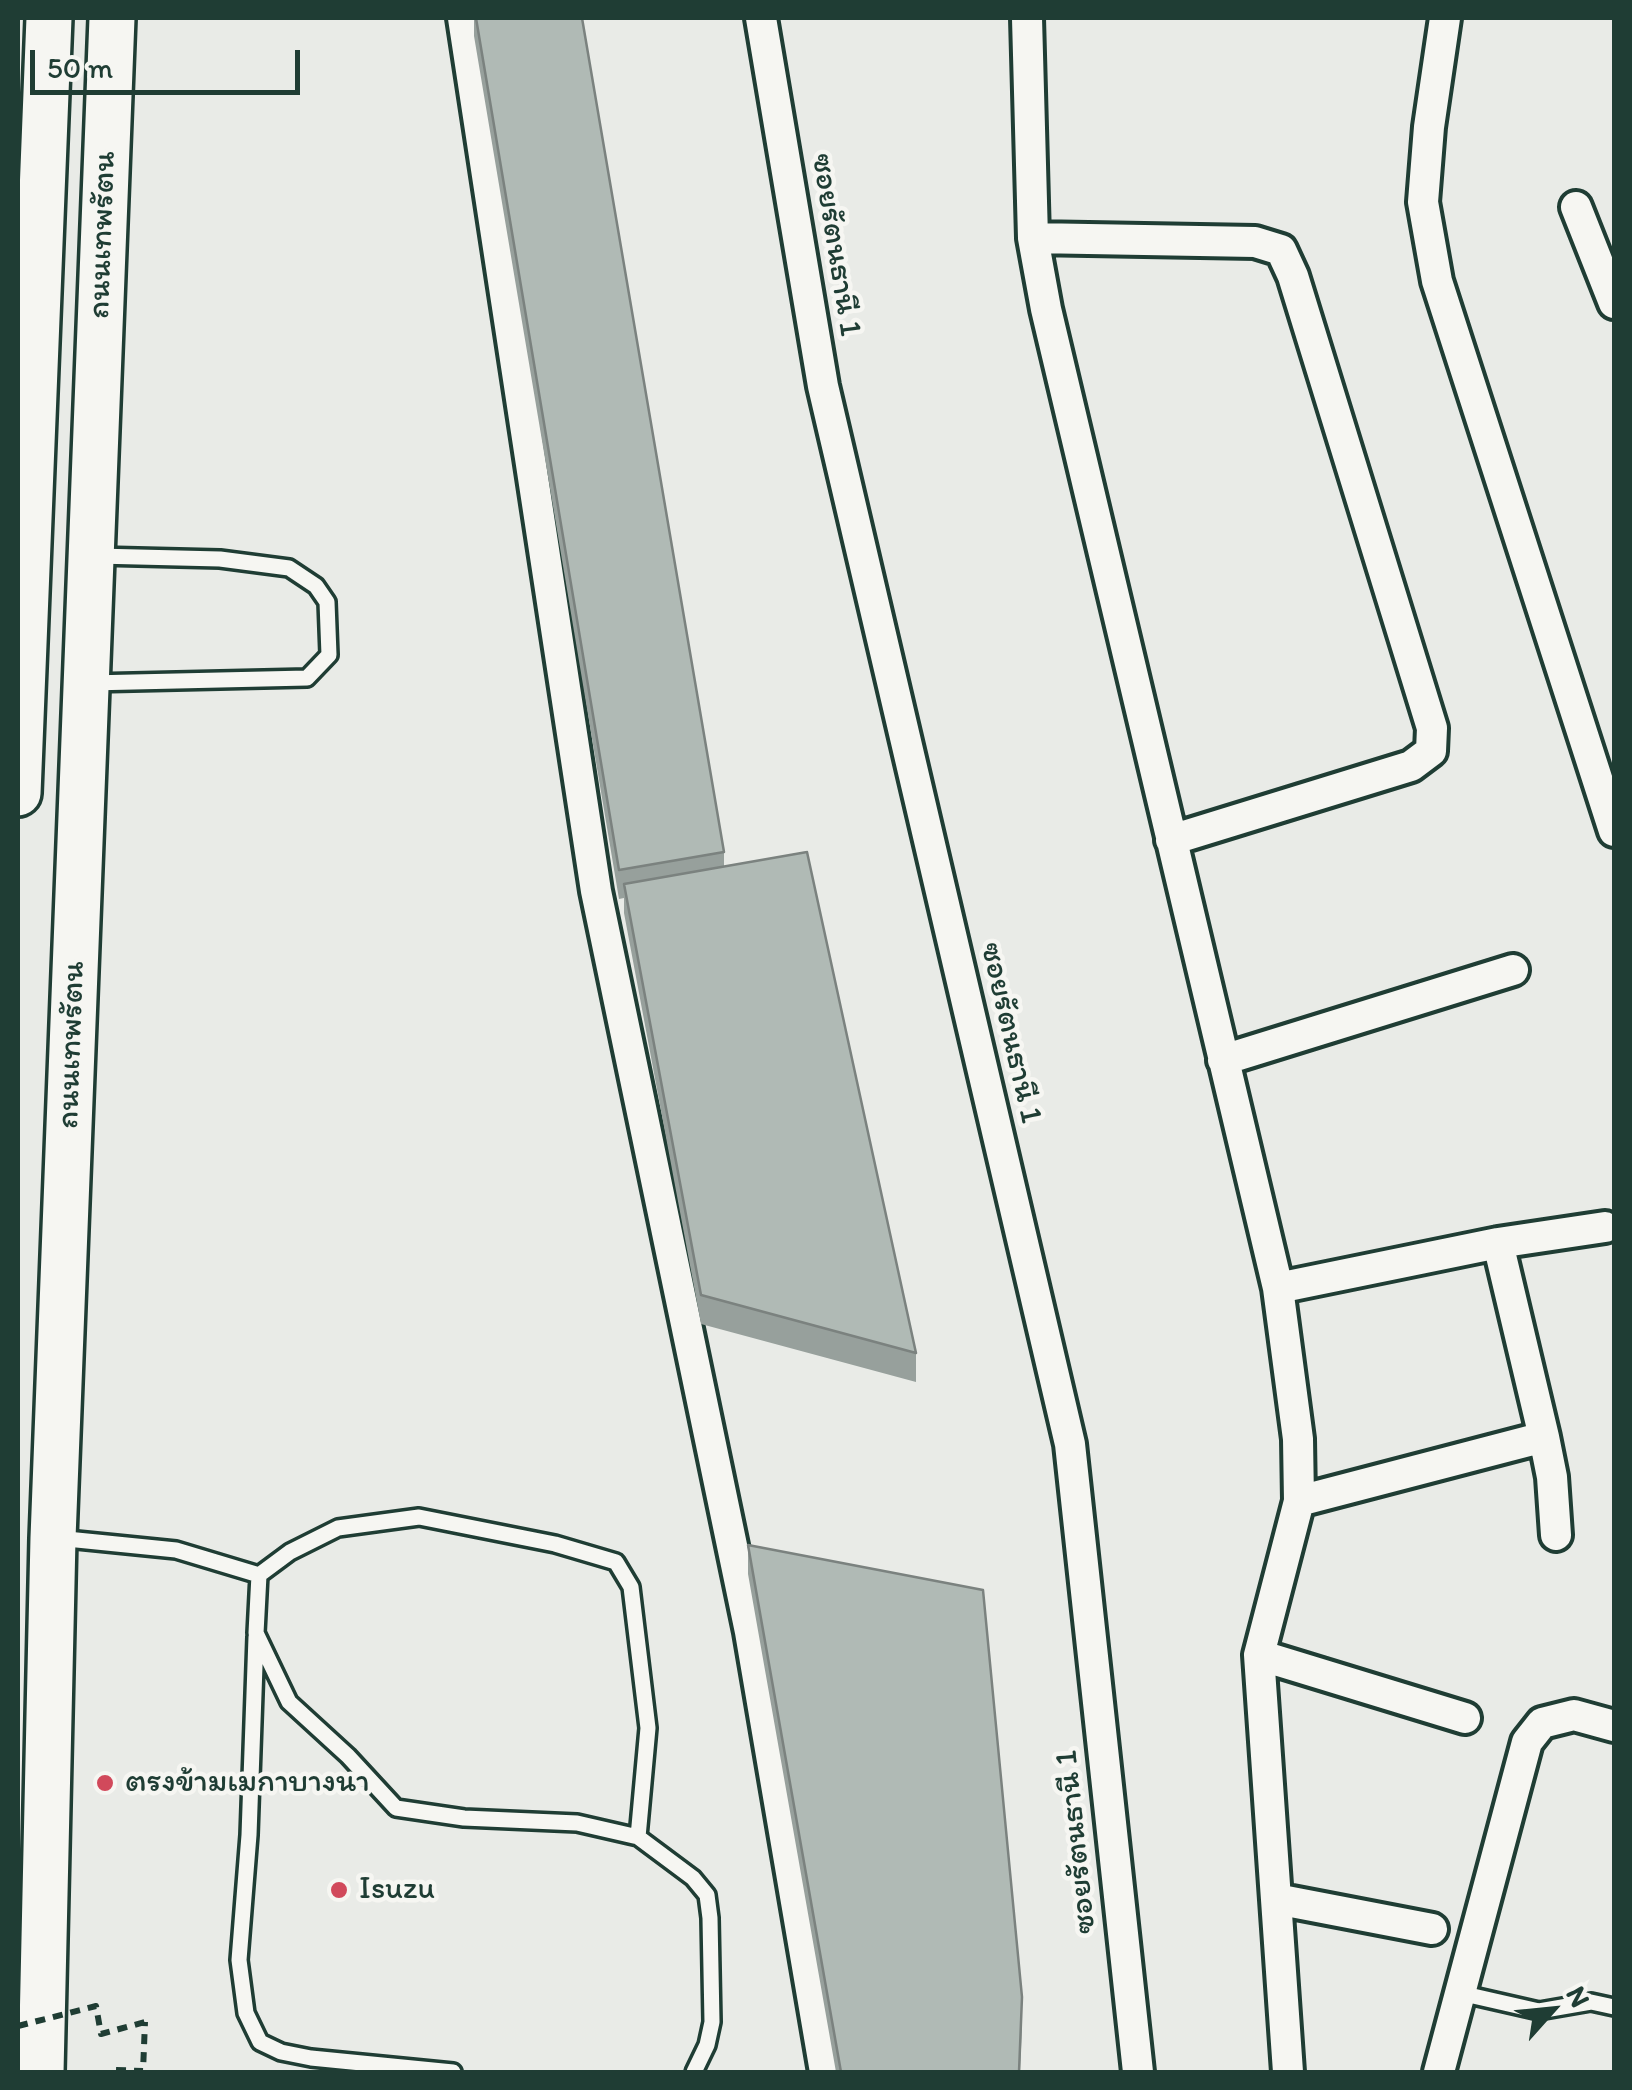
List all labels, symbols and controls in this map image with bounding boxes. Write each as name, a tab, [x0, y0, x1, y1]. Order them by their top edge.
scale bar	[35, 30, 305, 92]
text: 50 m	[47, 49, 113, 86]
street label: ถนนเทพรัตน	[81, 151, 125, 319]
street label: ซอยรัตนธานี 1	[802, 151, 868, 339]
street label: ซอยรัตนธานี 1	[971, 939, 1049, 1127]
street label: ถนนเทพรัตน	[50, 961, 94, 1129]
street label: ซอยรัตนธานี 1	[1048, 1748, 1106, 1936]
place label: ตรงข้ามเมกาบางนา	[125, 1764, 370, 1802]
marker: ตรงข้ามเมกาบางนา	[94, 1772, 116, 1794]
place label: Isuzu	[359, 1871, 435, 1909]
marker: Isuzu	[328, 1879, 350, 1901]
north arrow	[1502, 1960, 1602, 2060]
text: N	[1559, 1980, 1598, 2013]

